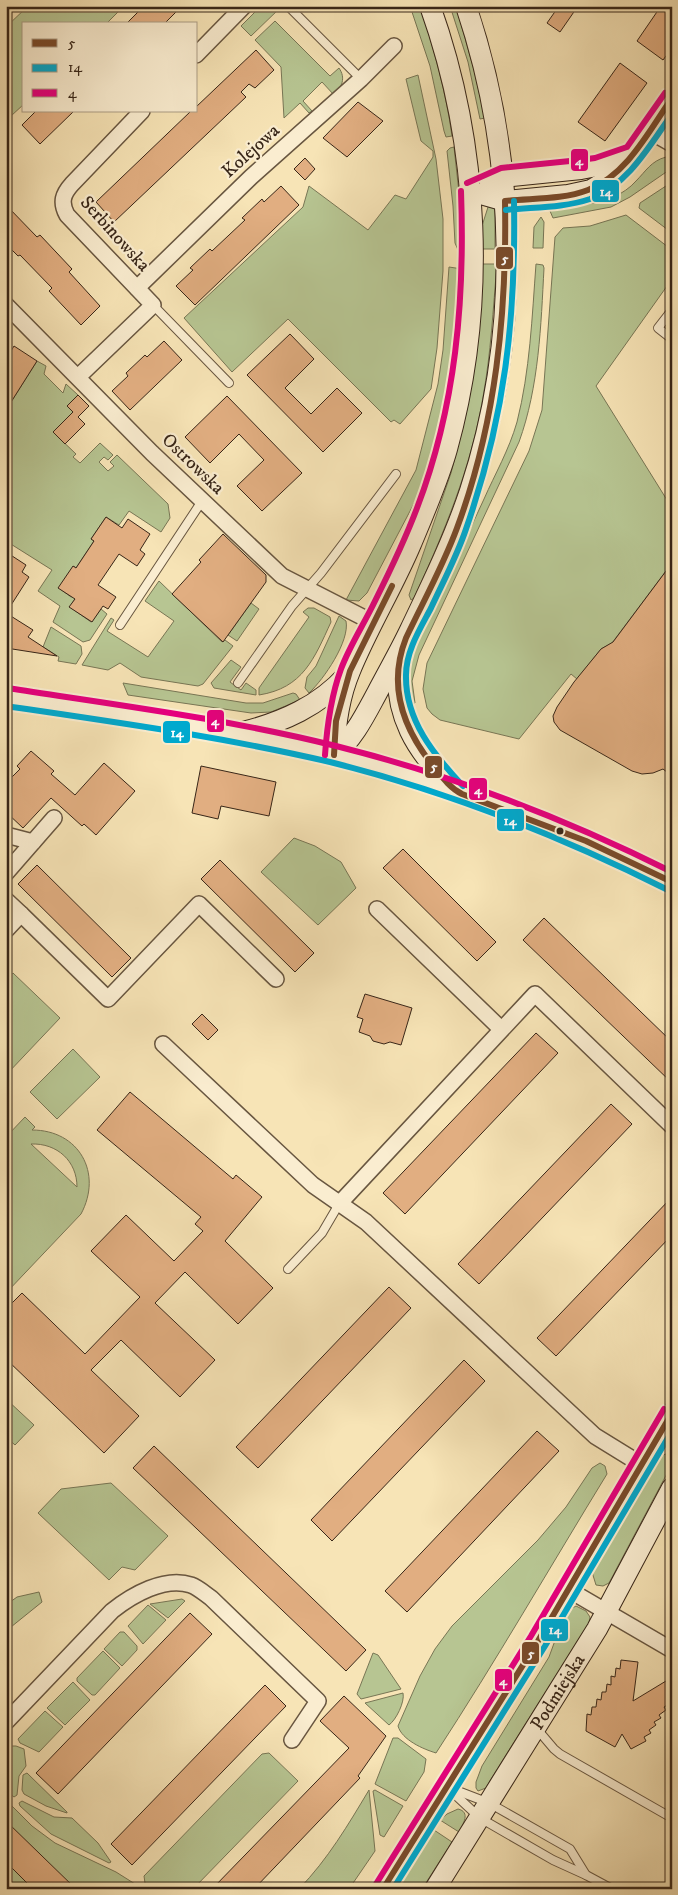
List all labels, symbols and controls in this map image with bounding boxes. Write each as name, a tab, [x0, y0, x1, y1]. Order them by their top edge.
legend	[22, 22, 198, 112]
text: 5	[68, 34, 76, 53]
text: 14	[68, 58, 83, 77]
text: 4	[68, 84, 77, 103]
street label: Kolejowa	[217, 119, 285, 183]
line badge: 4	[570, 148, 589, 172]
text: 4	[574, 152, 584, 170]
line badge: 14	[591, 179, 620, 203]
text: 14	[599, 183, 614, 201]
street label: Serbinowska	[75, 191, 155, 277]
line badge: 5	[495, 246, 514, 270]
text: 5	[501, 250, 509, 268]
street label: Ostrowska	[157, 429, 229, 499]
line badge: 4	[206, 709, 225, 733]
text: 4	[210, 712, 220, 730]
line badge: 14	[162, 720, 191, 744]
text: 14	[170, 724, 185, 742]
line badge: 5	[424, 755, 443, 779]
text: 5	[430, 758, 438, 776]
line badge: 4	[468, 777, 488, 801]
text: 4	[473, 781, 483, 799]
line badge: 14	[496, 808, 525, 832]
text: 14	[503, 812, 518, 830]
unlabelled marker	[555, 826, 565, 836]
line badge: 14	[540, 1618, 569, 1642]
text: 14	[548, 1621, 563, 1639]
line badge: 5	[521, 1641, 540, 1665]
text: 5	[527, 1645, 535, 1663]
street label: Podmiejska	[525, 1650, 590, 1734]
line badge: 4	[494, 1668, 513, 1692]
text: 4	[498, 1672, 508, 1690]

